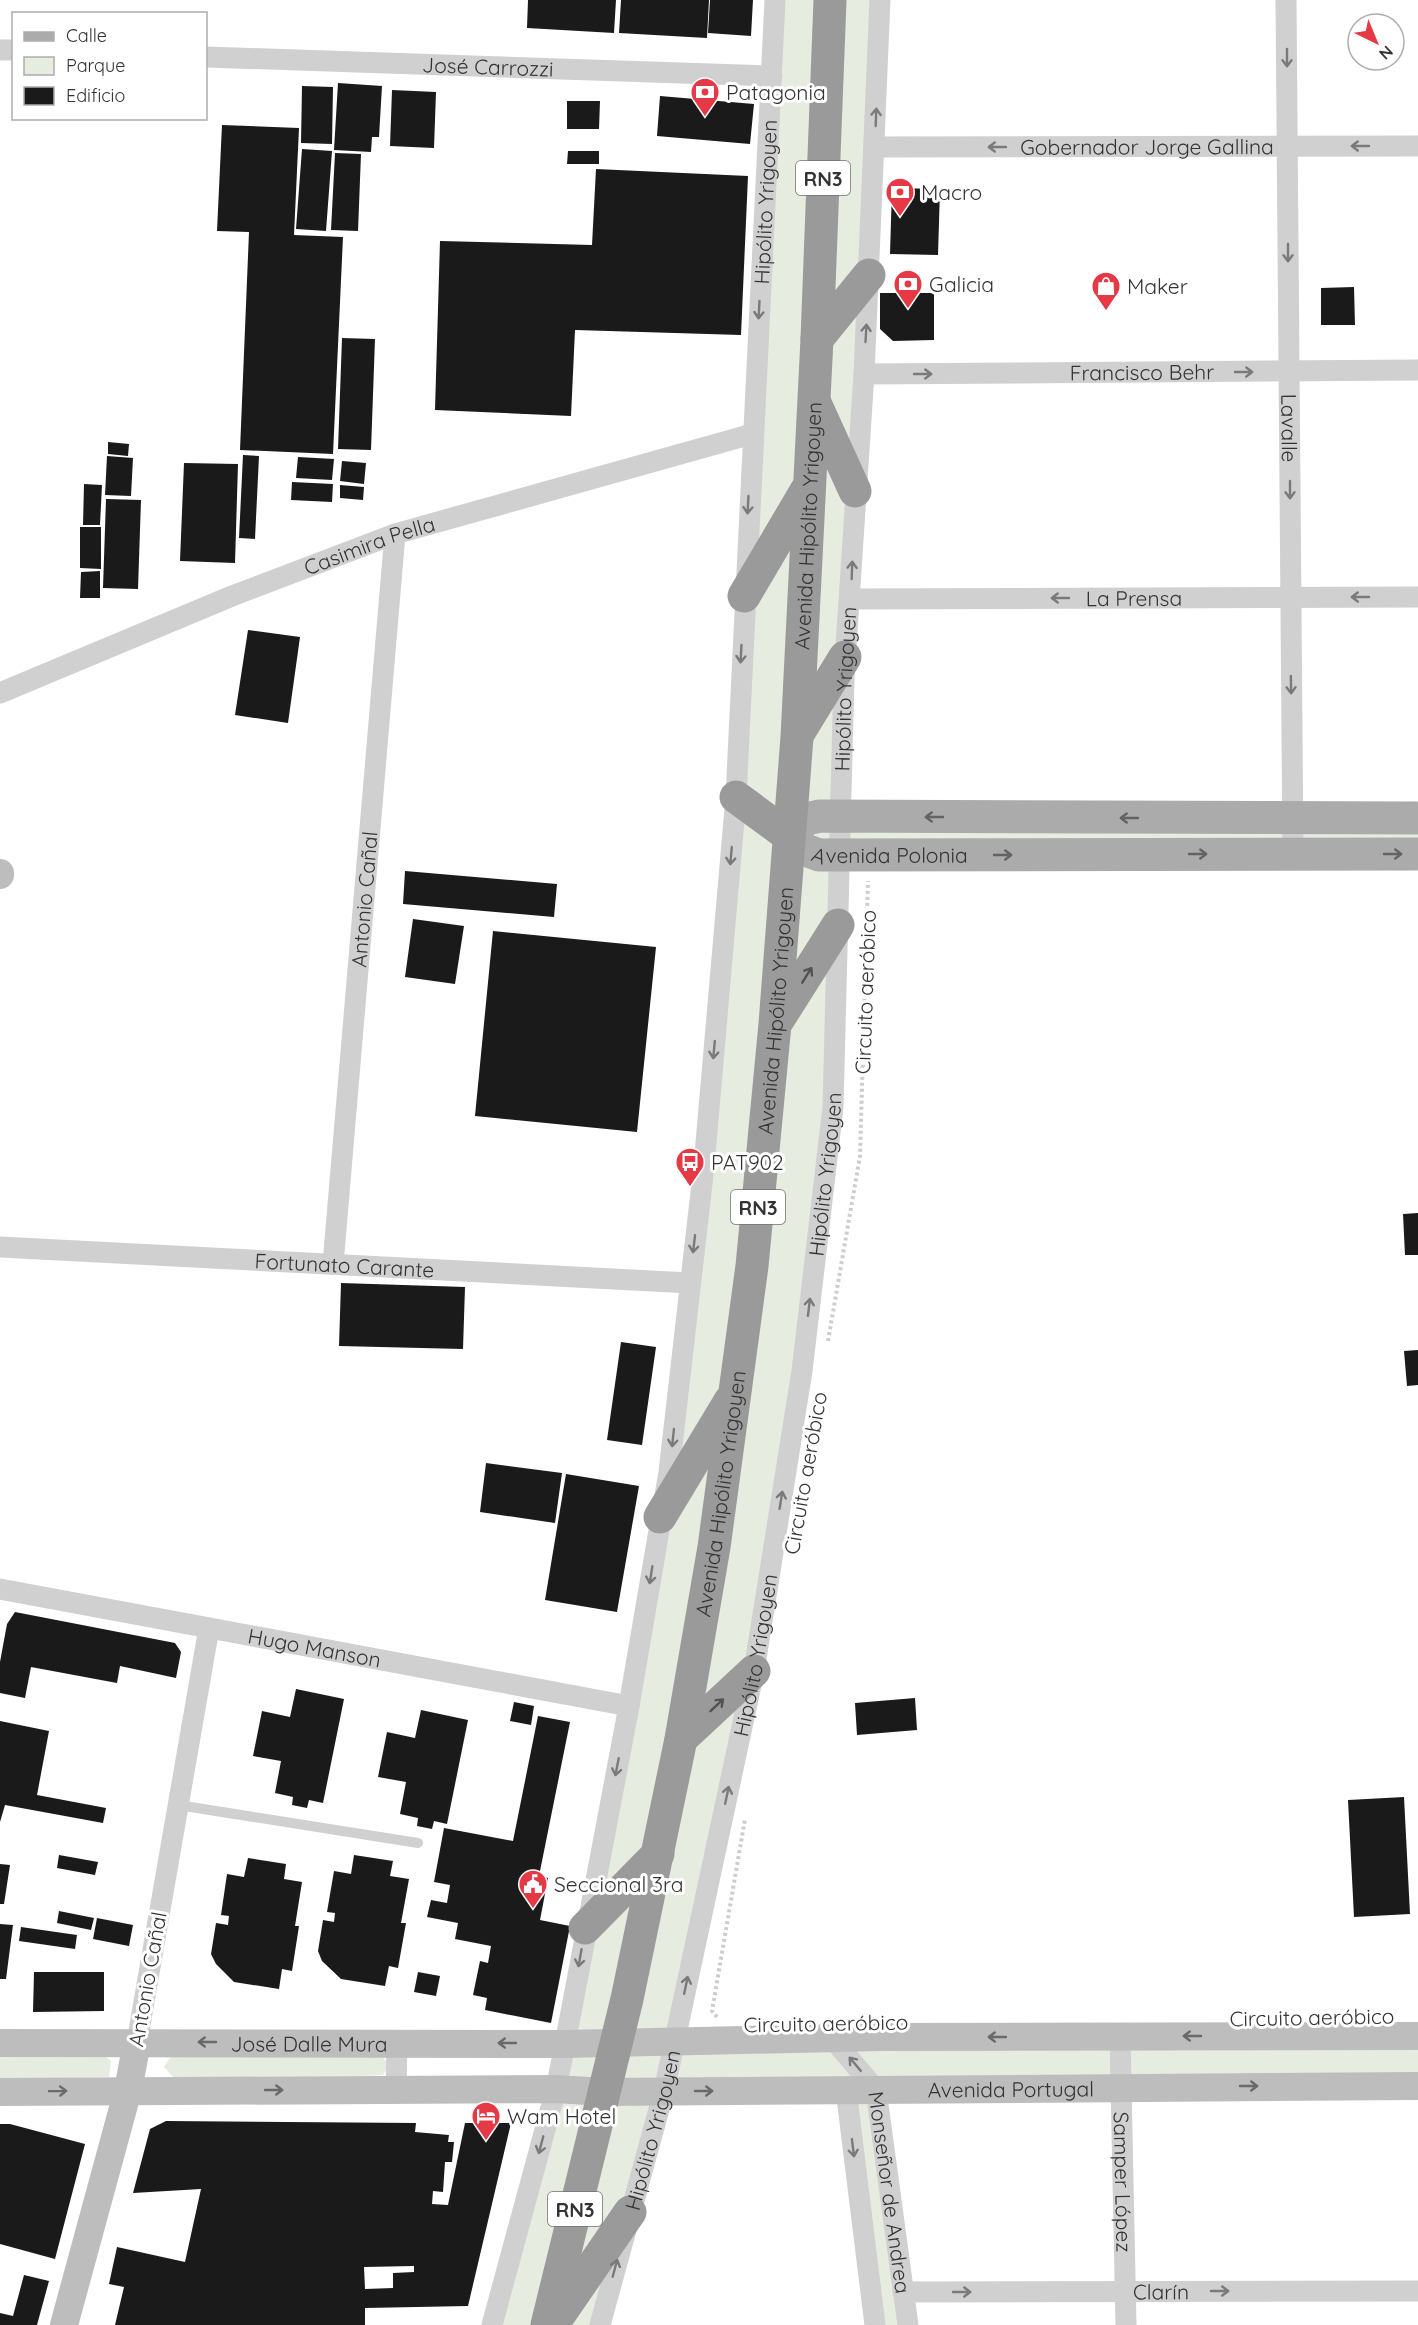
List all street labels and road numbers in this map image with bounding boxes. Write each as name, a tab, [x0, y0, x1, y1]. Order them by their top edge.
street label: José Carrozzi	[422, 51, 554, 82]
street label: Hipólito Yrigoyen	[748, 119, 782, 285]
street label: Gobernador Jorge Gallina	[1020, 133, 1274, 160]
road number: RN3	[796, 161, 850, 195]
street label: Francisco Behr	[1070, 358, 1214, 386]
street label: Lavalle	[1276, 393, 1303, 463]
street label: Avenida Hipólito Yrigoyen	[788, 401, 827, 651]
street label: Casimira Pella	[300, 510, 438, 580]
street label: La Prensa	[1086, 585, 1182, 611]
street label: Hipólito Yrigoyen	[829, 606, 862, 772]
street label: Antonio Cañal	[345, 830, 383, 969]
street label: Avenida Polonia	[808, 841, 968, 869]
street label: Avenida Hipólito Yrigoyen	[752, 886, 798, 1136]
street label: Circuito aeróbico	[849, 909, 881, 1075]
street label: Hipólito Yrigoyen	[803, 1092, 846, 1258]
road number: RN3	[731, 1190, 785, 1224]
street label: Fortunato Carante	[254, 1247, 435, 1283]
street label: Avenida Hipólito Yrigoyen	[689, 1369, 751, 1619]
street label: Circuito aeróbico	[778, 1390, 832, 1556]
street label: Hipólito Yrigoyen	[727, 1572, 782, 1739]
street label: Hugo Manson	[246, 1622, 383, 1673]
street label: Antonio Cañal	[122, 1909, 172, 2049]
street label: Circuito aeróbico	[1229, 2003, 1395, 2031]
street label: Circuito aeróbico	[743, 2009, 909, 2037]
street label: José Dalle Mura	[230, 2030, 388, 2057]
street label: Hipólito Yrigoyen	[619, 2047, 685, 2213]
street label: Avenida Portugal	[928, 2075, 1094, 2103]
street label: Monseñor de Andrea	[863, 2090, 917, 2295]
street label: Samper López	[1109, 2111, 1137, 2253]
road number: RN3	[548, 2192, 602, 2226]
street label: Clarín	[1133, 2278, 1189, 2305]

